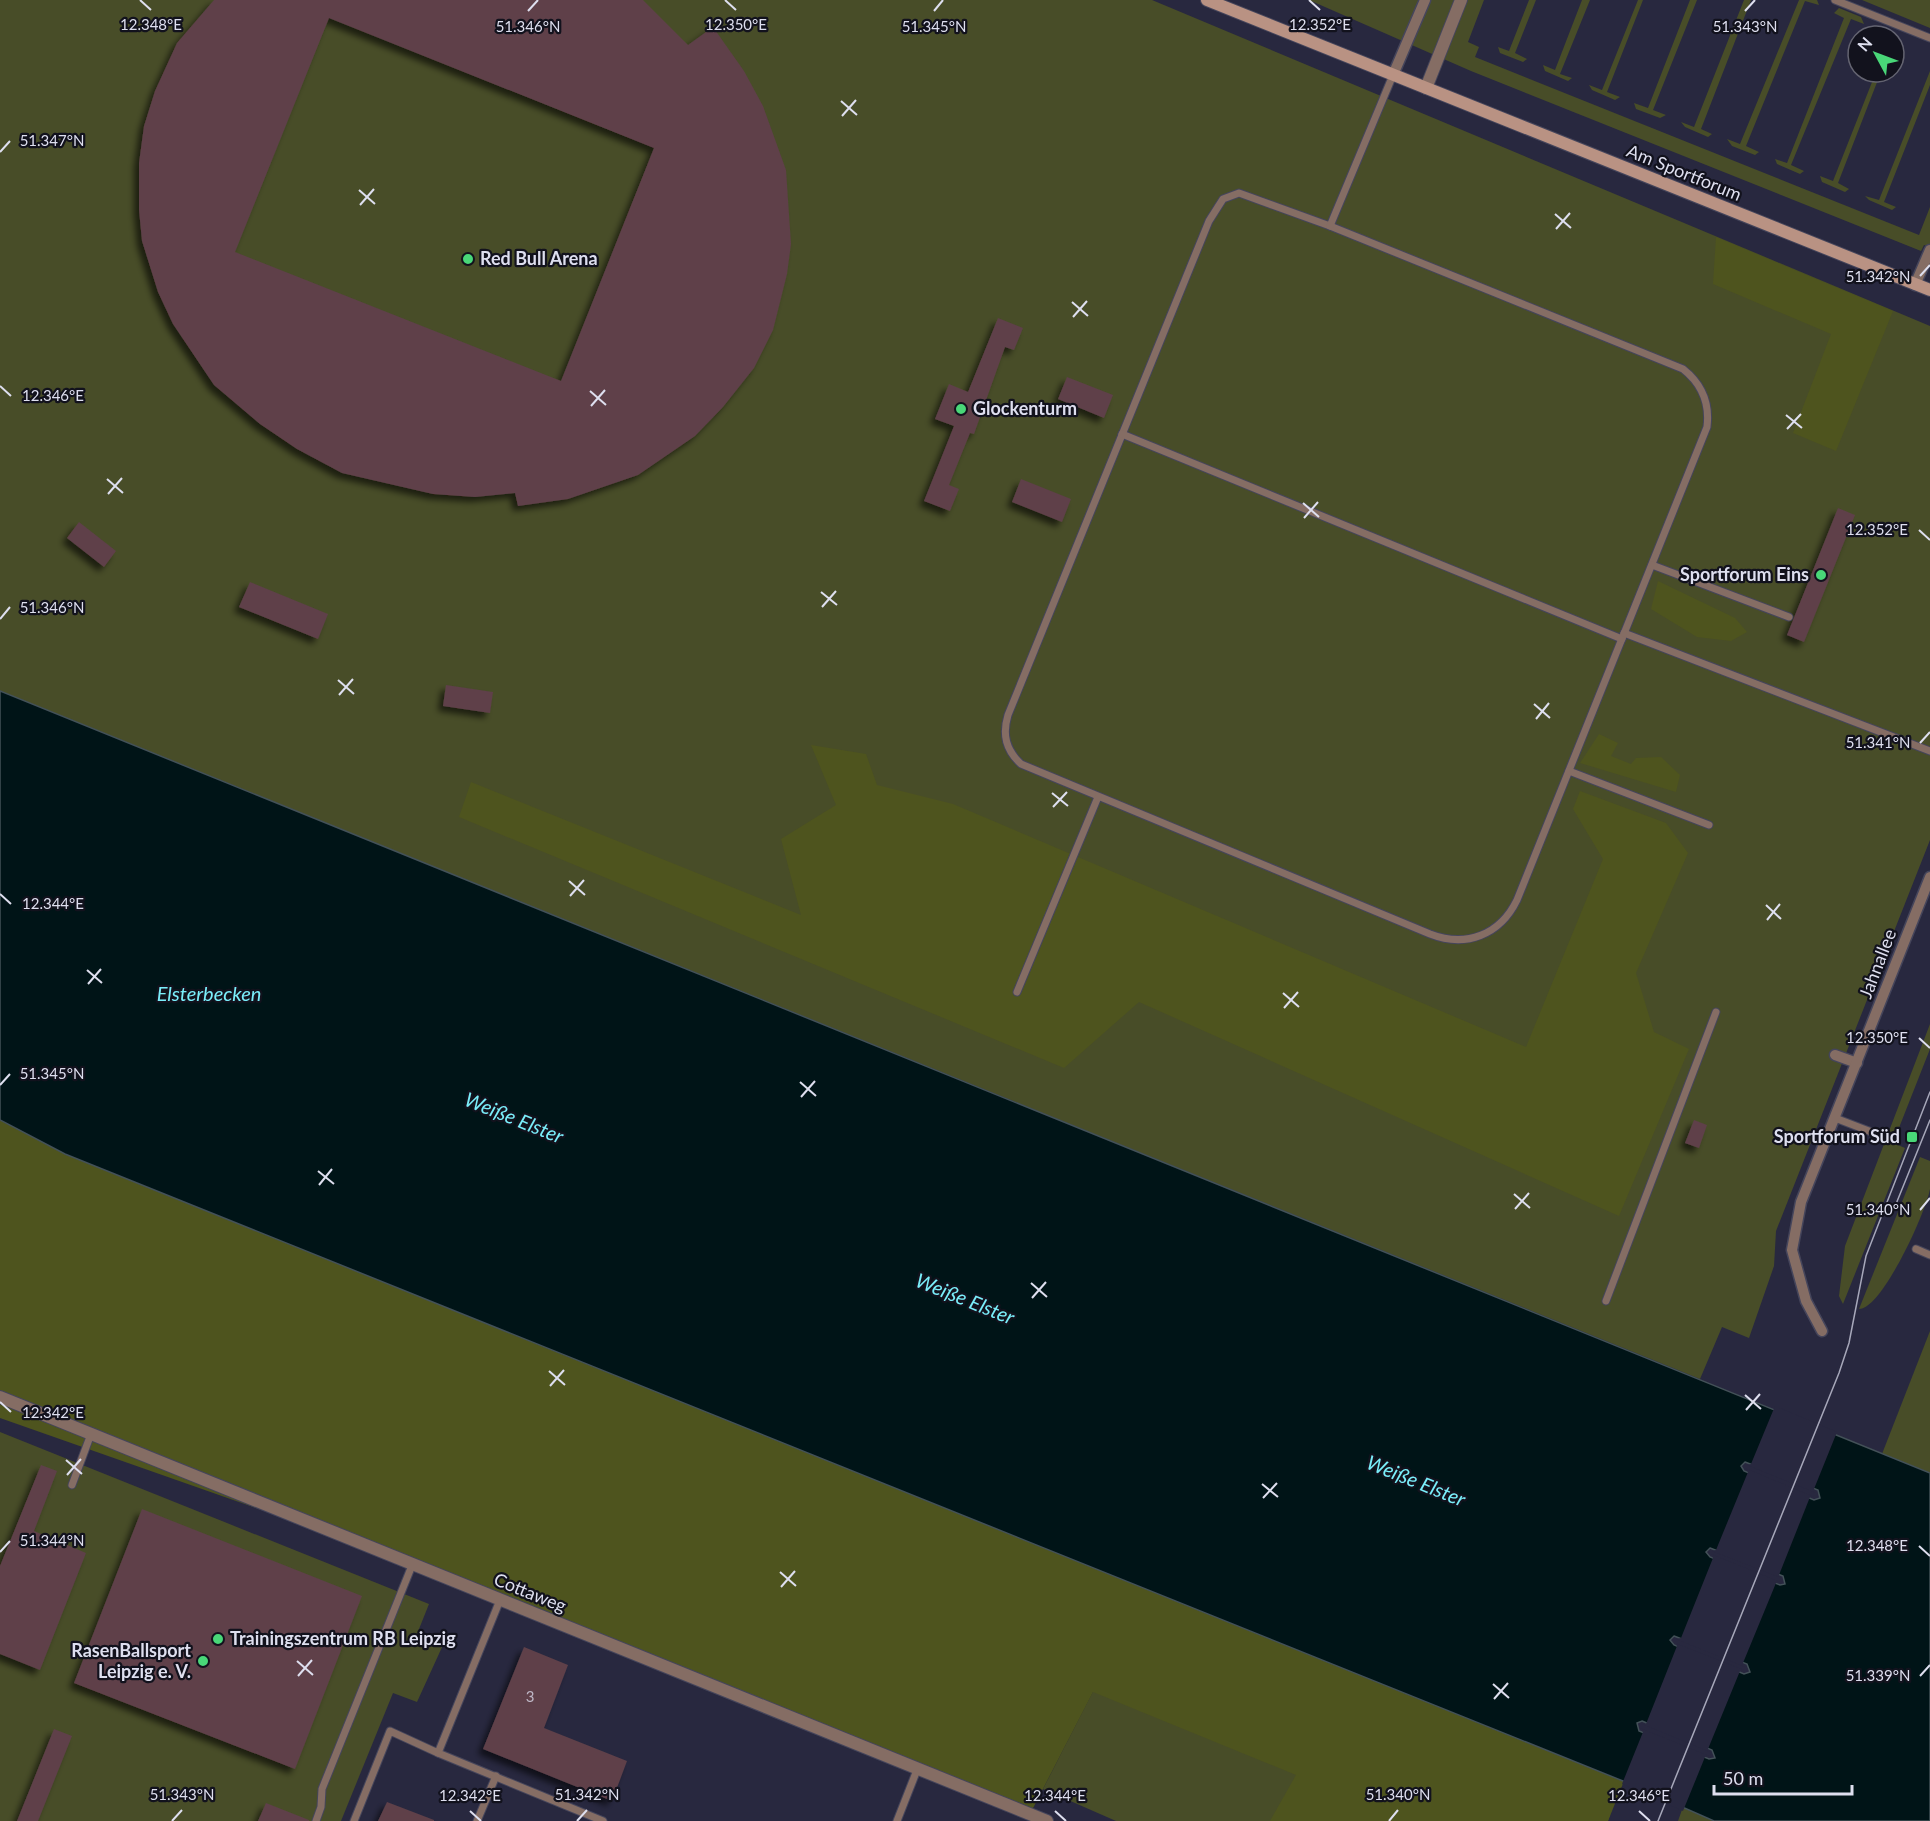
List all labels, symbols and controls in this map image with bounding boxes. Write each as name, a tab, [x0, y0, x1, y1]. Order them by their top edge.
text: 12.348°E	[120, 15, 182, 33]
text: 12.350°E	[705, 15, 767, 33]
text: 12.352°E	[1289, 15, 1351, 33]
text: 51.346°N	[496, 17, 560, 35]
text: 51.345°N	[902, 17, 966, 35]
text: 51.343°N	[1713, 17, 1777, 35]
north arrow	[1846, 24, 1906, 84]
text: N	[1853, 33, 1876, 55]
text: 51.347°N	[20, 131, 84, 149]
street label: Am Sportforum	[1624, 139, 1745, 205]
place label: Red Bull Arena	[480, 247, 598, 269]
marker: Red Bull Arena	[461, 252, 475, 266]
text: 51.342°N	[1846, 267, 1910, 285]
text: 12.346°E	[22, 386, 84, 404]
place label: Glockenturm	[973, 397, 1077, 419]
marker: Glockenturm	[954, 402, 968, 416]
text: 12.352°E	[1846, 520, 1908, 538]
place label: Sportforum Eins	[1680, 563, 1809, 585]
marker: Sportforum Eins	[1814, 568, 1828, 582]
text: 51.346°N	[20, 598, 84, 616]
text: 51.341°N	[1846, 733, 1910, 751]
text: 12.344°E	[22, 894, 84, 912]
street label: Jahnallee	[1854, 926, 1900, 1002]
water label: Elsterbecken	[157, 981, 261, 1005]
text: 12.350°E	[1846, 1028, 1908, 1046]
text: 51.345°N	[20, 1064, 84, 1082]
water label: Weiße Elster	[461, 1086, 568, 1148]
place label: Sportforum Süd	[1774, 1125, 1900, 1147]
marker: Sportforum Süd	[1905, 1130, 1919, 1144]
text: 51.340°N	[1846, 1200, 1910, 1218]
water label: Weiße Elster	[912, 1267, 1019, 1329]
text: 12.342°E	[22, 1403, 84, 1421]
water label: Weiße Elster	[1363, 1449, 1470, 1511]
text: 51.344°N	[20, 1531, 84, 1549]
text: 12.348°E	[1846, 1536, 1908, 1554]
street label: Cottaweg	[491, 1568, 570, 1616]
place label: Trainingszentrum RB Leipzig	[230, 1627, 456, 1649]
marker: Trainingszentrum RB Leipzig	[211, 1632, 225, 1646]
place label: RasenBallsport Leipzig e. V.	[71, 1639, 191, 1682]
marker: RasenBallsport Leipzig e. V.	[196, 1654, 210, 1668]
text: 51.339°N	[1846, 1666, 1910, 1684]
house number: 3	[526, 1687, 534, 1705]
scale bar	[1714, 1758, 1852, 1796]
text: 50 m	[1723, 1767, 1763, 1789]
text: 51.343°N	[150, 1785, 214, 1803]
text: 51.342°N	[555, 1785, 619, 1803]
text: 51.340°N	[1366, 1785, 1430, 1803]
text: 12.342°E	[439, 1786, 501, 1804]
text: 12.344°E	[1024, 1786, 1086, 1804]
text: 12.346°E	[1608, 1786, 1670, 1804]

